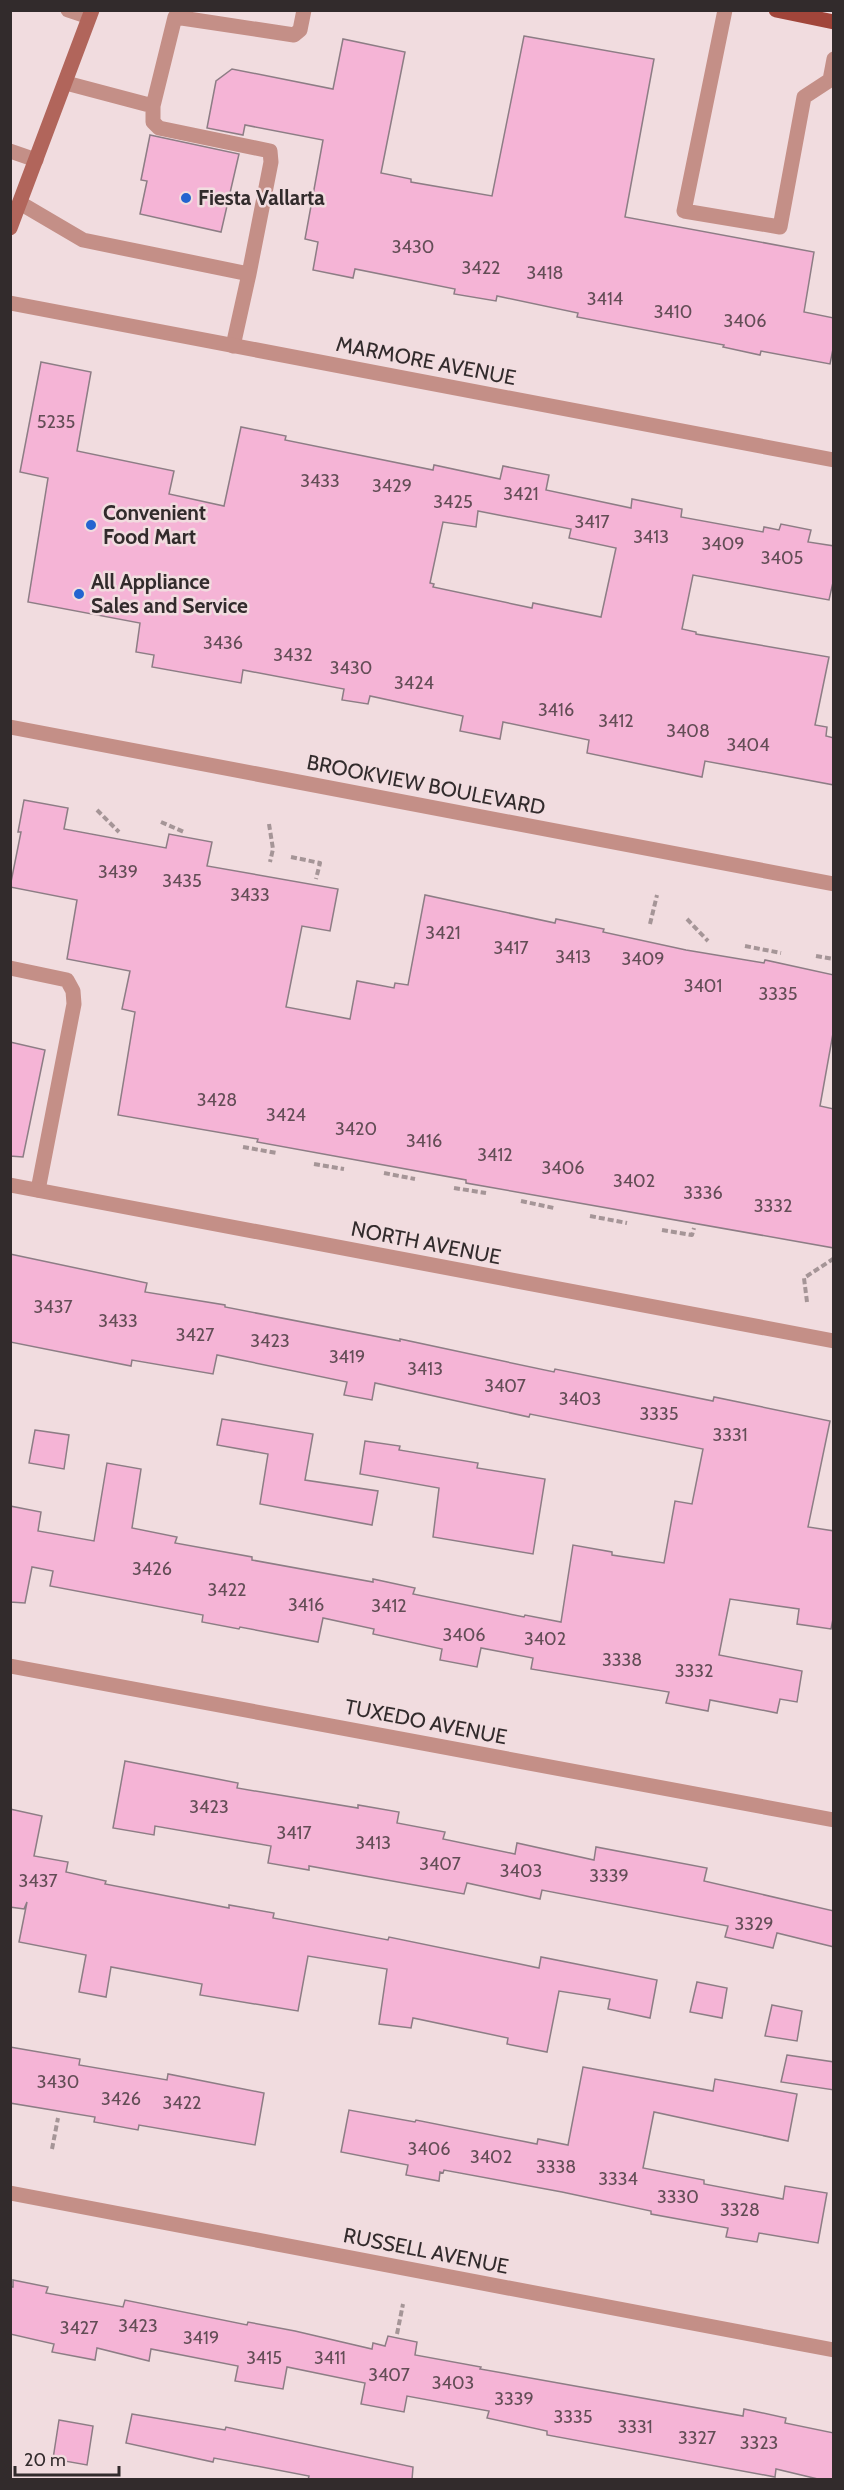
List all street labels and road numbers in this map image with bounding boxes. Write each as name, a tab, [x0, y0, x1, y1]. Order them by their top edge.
street label: MARMORE AVENUE	[334, 331, 518, 390]
street label: BROOKVIEW BOULEVARD	[305, 749, 548, 820]
street label: NORTH AVENUE	[349, 1216, 503, 1269]
street label: TUXEDO AVENUE	[343, 1694, 509, 1749]
street label: RUSSELL AVENUE	[341, 2222, 511, 2279]

